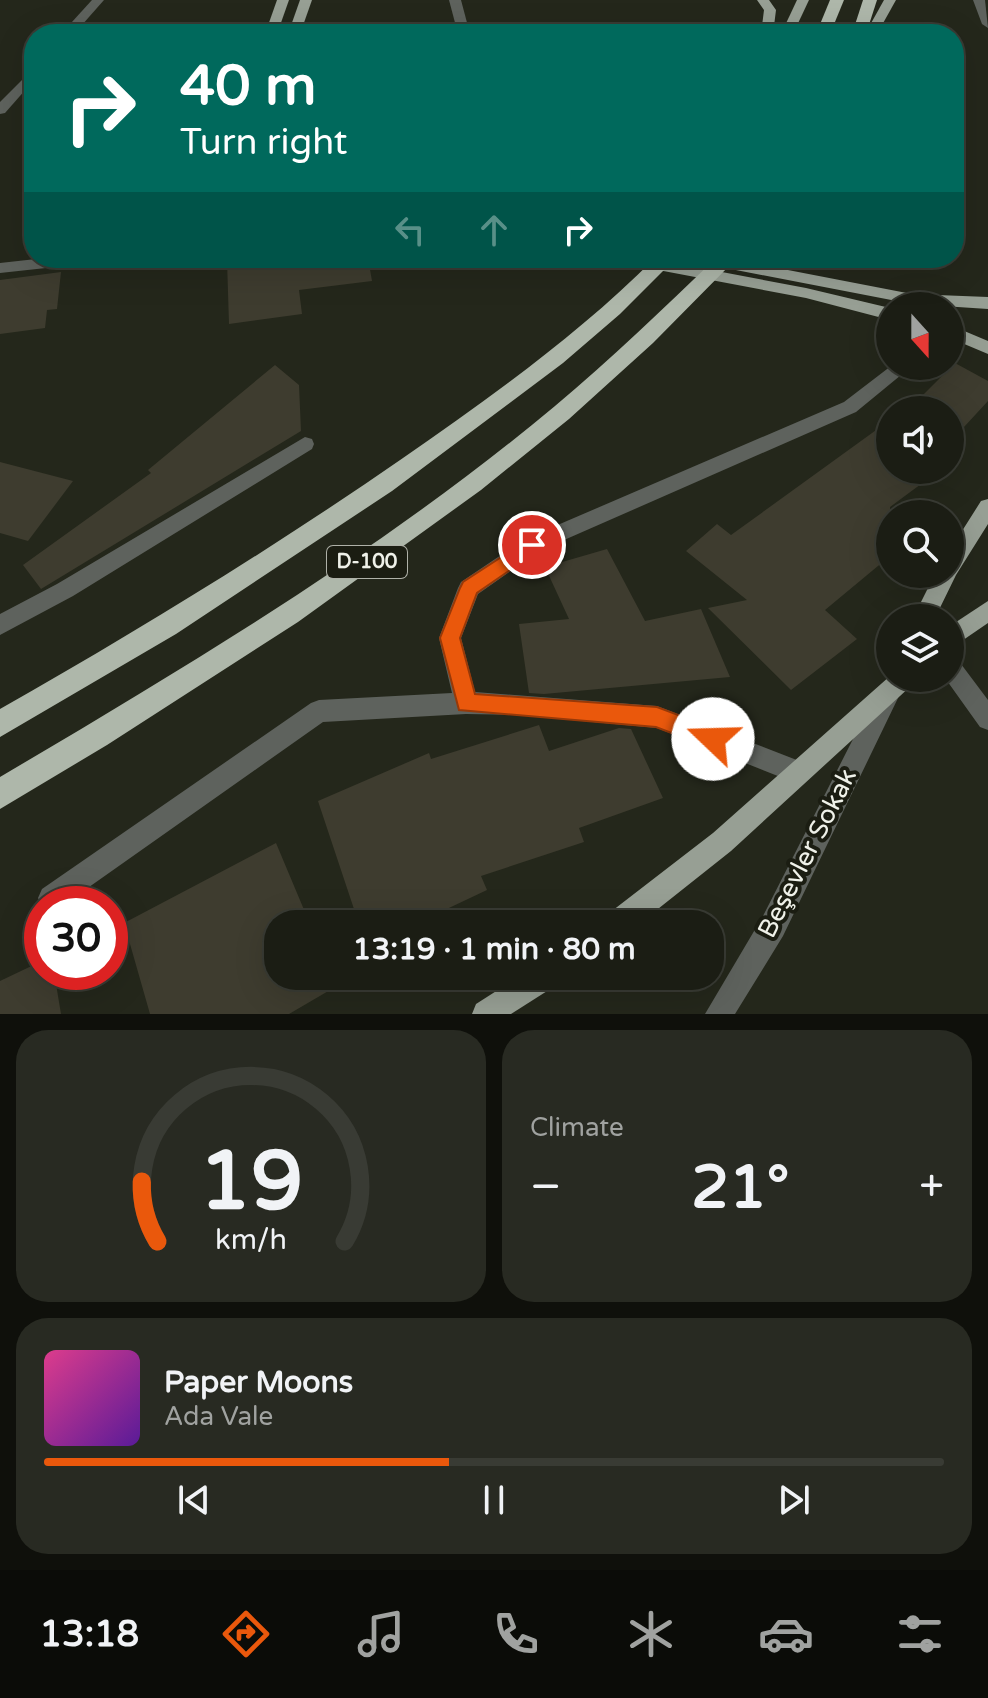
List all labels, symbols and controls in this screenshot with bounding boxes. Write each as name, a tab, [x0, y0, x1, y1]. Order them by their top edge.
text: 40 m	[180, 53, 316, 120]
icon: right	[48, 56, 152, 160]
text: Turn right	[180, 121, 347, 164]
icon: left	[388, 208, 432, 252]
icon: ahead	[472, 208, 516, 252]
icon: right	[556, 208, 600, 252]
north arrow	[876, 292, 964, 380]
map controls	[876, 292, 964, 692]
button: sound	[876, 396, 964, 484]
button: search	[876, 500, 964, 588]
pin	[498, 511, 566, 579]
icon: arrive	[510, 523, 554, 567]
road number: D-100	[327, 546, 407, 578]
button: layers	[876, 604, 964, 692]
position arrow	[671, 697, 755, 781]
street label: Beşevler Sokak	[751, 763, 863, 943]
speed limit sign: 30	[24, 886, 128, 990]
text: 13:19 · 1 min · 80 m	[353, 931, 635, 968]
text: Climate	[530, 1112, 624, 1143]
text: 19	[199, 1132, 303, 1232]
text: 21°	[691, 1152, 789, 1224]
text: −	[530, 1161, 561, 1214]
text: +	[919, 1161, 944, 1214]
text: km/h	[215, 1223, 287, 1257]
text: Paper Moons	[164, 1364, 353, 1401]
text: Ada Vale	[164, 1401, 273, 1432]
icon: previous	[172, 1478, 216, 1522]
icon: pause	[472, 1478, 516, 1522]
icon: next	[772, 1478, 816, 1522]
icon: directions	[218, 1606, 274, 1662]
icon: music	[353, 1606, 409, 1662]
icon: phone	[488, 1606, 544, 1662]
icon: climate	[623, 1606, 679, 1662]
icon: car	[758, 1606, 814, 1662]
icon: filters	[892, 1606, 948, 1662]
text: 13:18	[39, 1613, 139, 1656]

